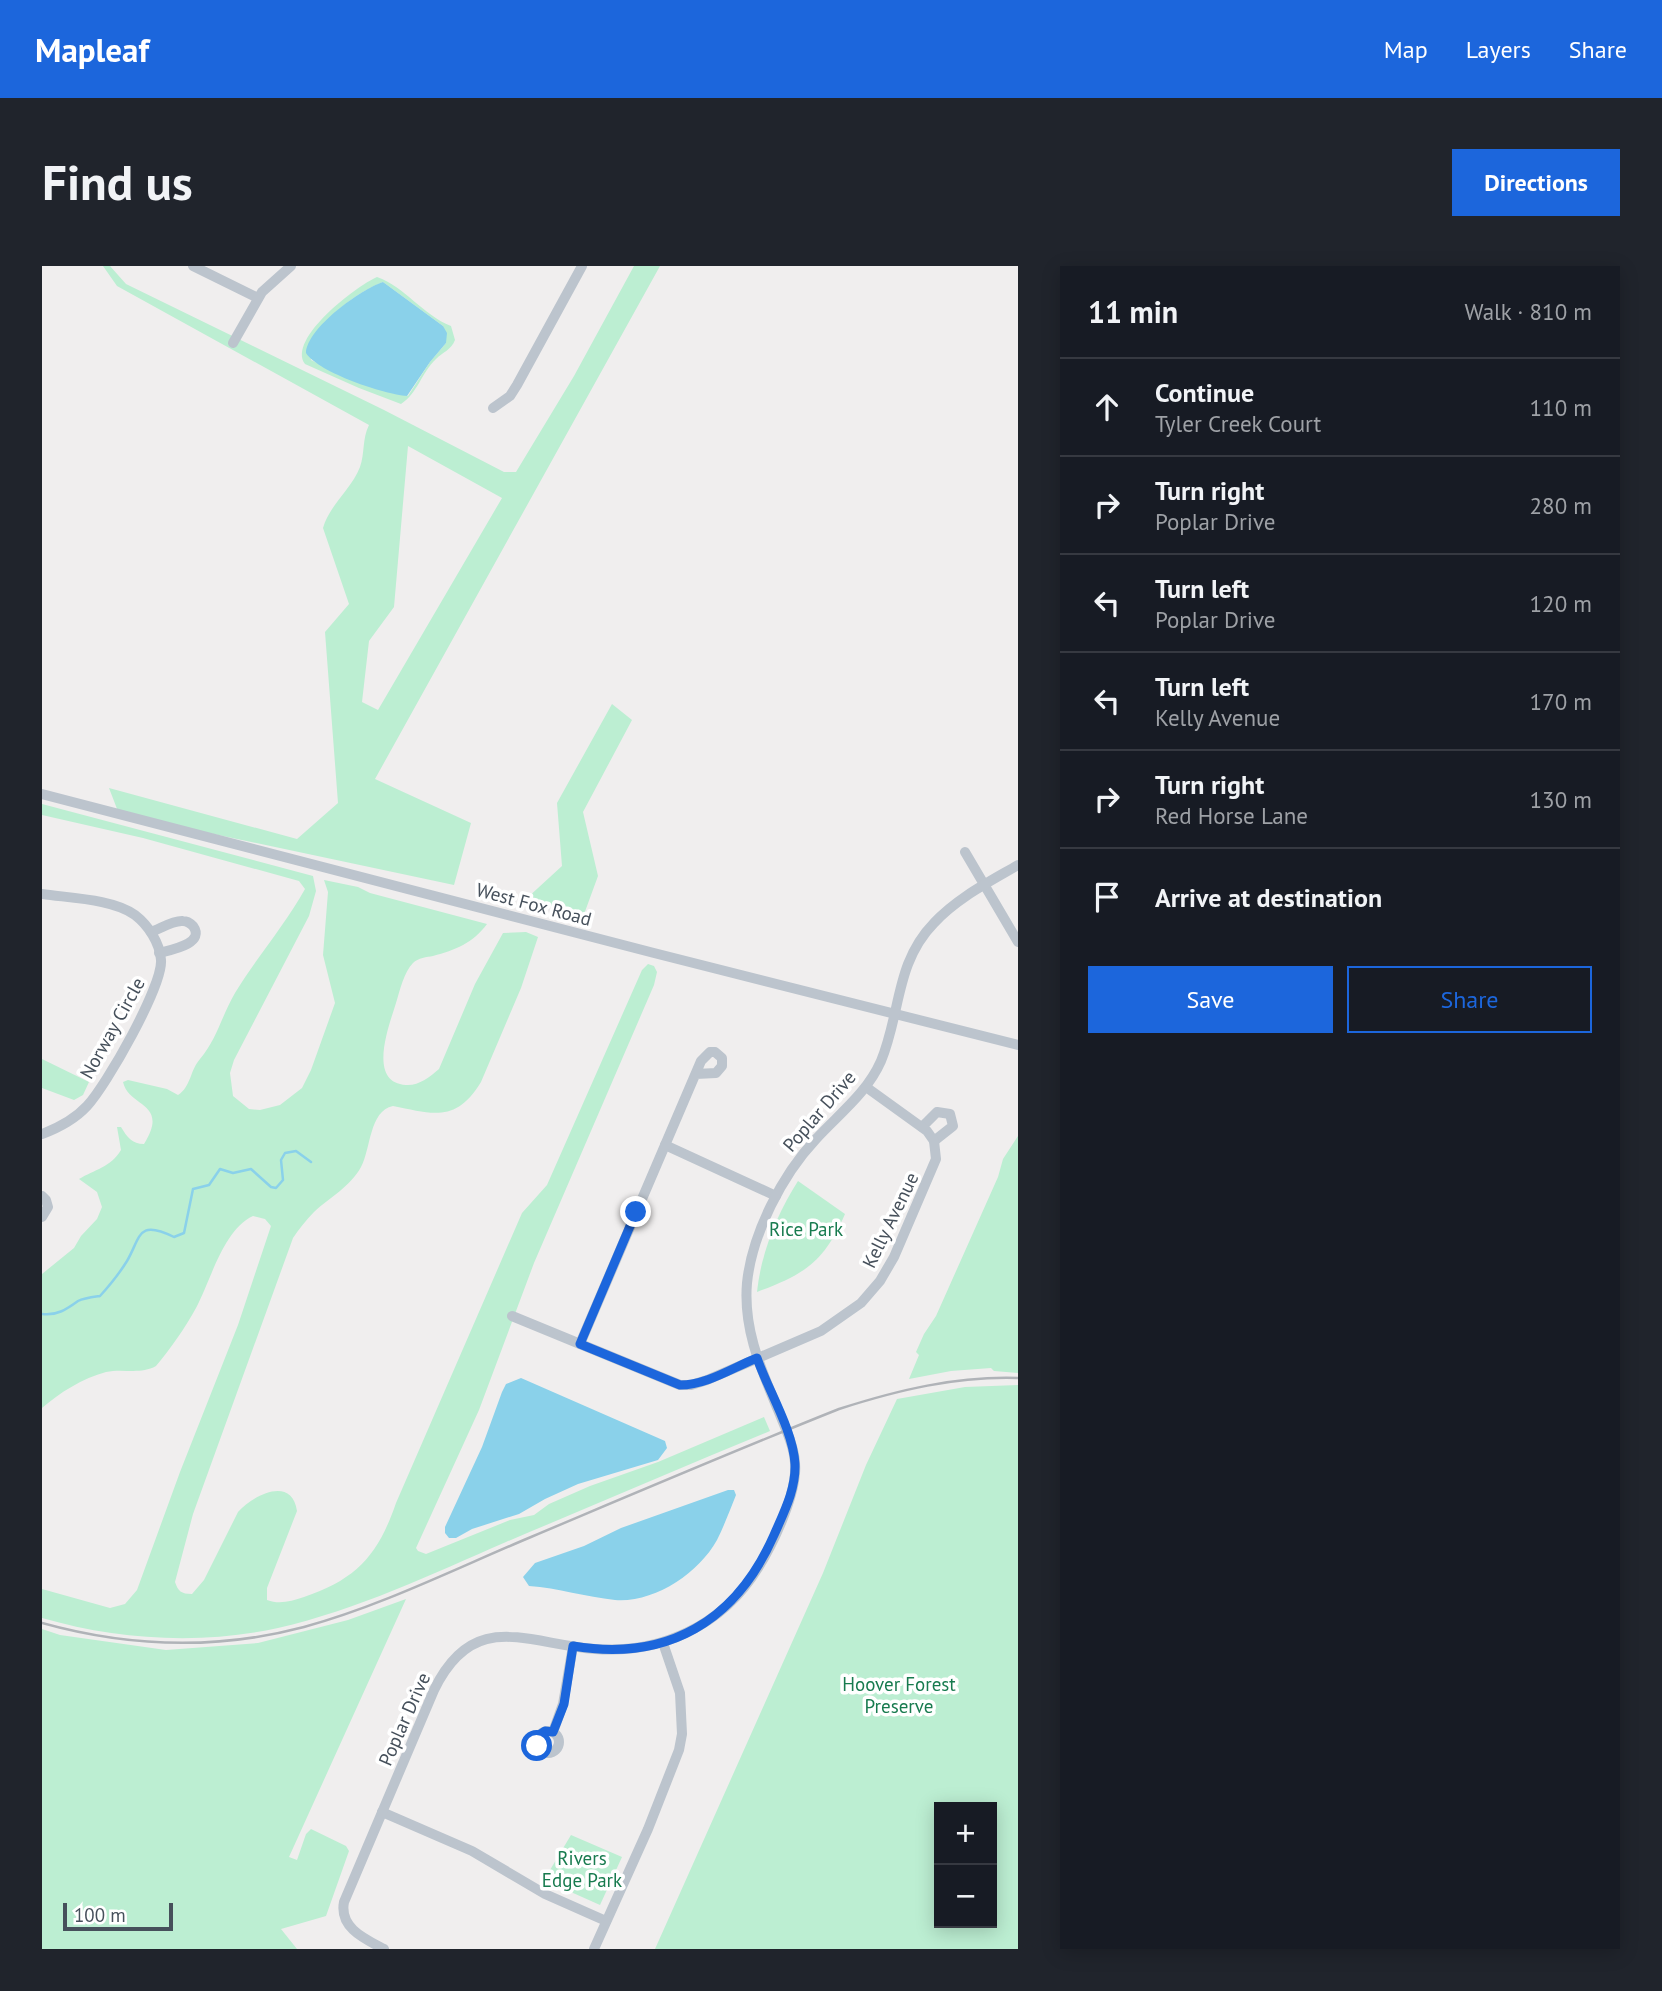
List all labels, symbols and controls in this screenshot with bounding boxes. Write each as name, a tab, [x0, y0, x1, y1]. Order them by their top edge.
text: Mapleaf	[35, 28, 149, 71]
text: Map	[1384, 34, 1428, 65]
text: Layers	[1466, 34, 1531, 65]
text: Share	[1569, 34, 1627, 65]
button: Directions	[1452, 149, 1620, 216]
text: Find us	[42, 150, 193, 214]
text: 11 min	[1088, 292, 1178, 331]
text: Walk · 810 m	[1465, 297, 1592, 326]
text: Continue	[1155, 376, 1254, 409]
icon: ahead	[1088, 388, 1126, 426]
text: 110 m	[1530, 393, 1592, 422]
text: Tyler Creek Court	[1155, 409, 1321, 438]
text: Turn right	[1155, 474, 1264, 507]
icon: right	[1088, 486, 1126, 524]
text: 280 m	[1530, 491, 1592, 520]
text: Poplar Drive	[1155, 507, 1275, 536]
text: Turn left	[1155, 572, 1249, 605]
icon: left	[1088, 584, 1126, 622]
text: 120 m	[1530, 589, 1592, 618]
text: Poplar Drive	[1155, 605, 1275, 634]
text: Turn left	[1155, 670, 1249, 703]
icon: left	[1088, 682, 1126, 720]
text: 170 m	[1530, 687, 1592, 716]
text: Kelly Avenue	[1155, 703, 1280, 732]
text: Turn right	[1155, 768, 1264, 801]
icon: right	[1088, 780, 1126, 818]
text: 130 m	[1530, 785, 1592, 814]
text: Red Horse Lane	[1155, 801, 1308, 830]
street label: West Fox Road	[474, 877, 594, 931]
icon: arrive	[1088, 878, 1126, 916]
text: Arrive at destination	[1155, 881, 1382, 914]
button: Save	[1088, 966, 1333, 1033]
button: Share	[1347, 966, 1592, 1033]
street label: Norway Circle	[74, 973, 150, 1083]
street label: Poplar Drive	[777, 1066, 861, 1156]
street label: Kelly Avenue	[857, 1168, 923, 1272]
route end	[620, 1196, 651, 1227]
park label: Rice Park	[769, 1217, 843, 1241]
street label: Poplar Drive	[373, 1669, 435, 1769]
park label: Hoover Forest Preserve	[842, 1672, 956, 1718]
route start	[521, 1730, 552, 1761]
map controls	[934, 1802, 997, 1928]
button: +	[934, 1802, 997, 1865]
park label: Rivers Edge Park	[542, 1846, 622, 1892]
button: −	[934, 1865, 997, 1928]
scale bar	[63, 1900, 173, 1932]
text: 100 m	[74, 1903, 126, 1927]

